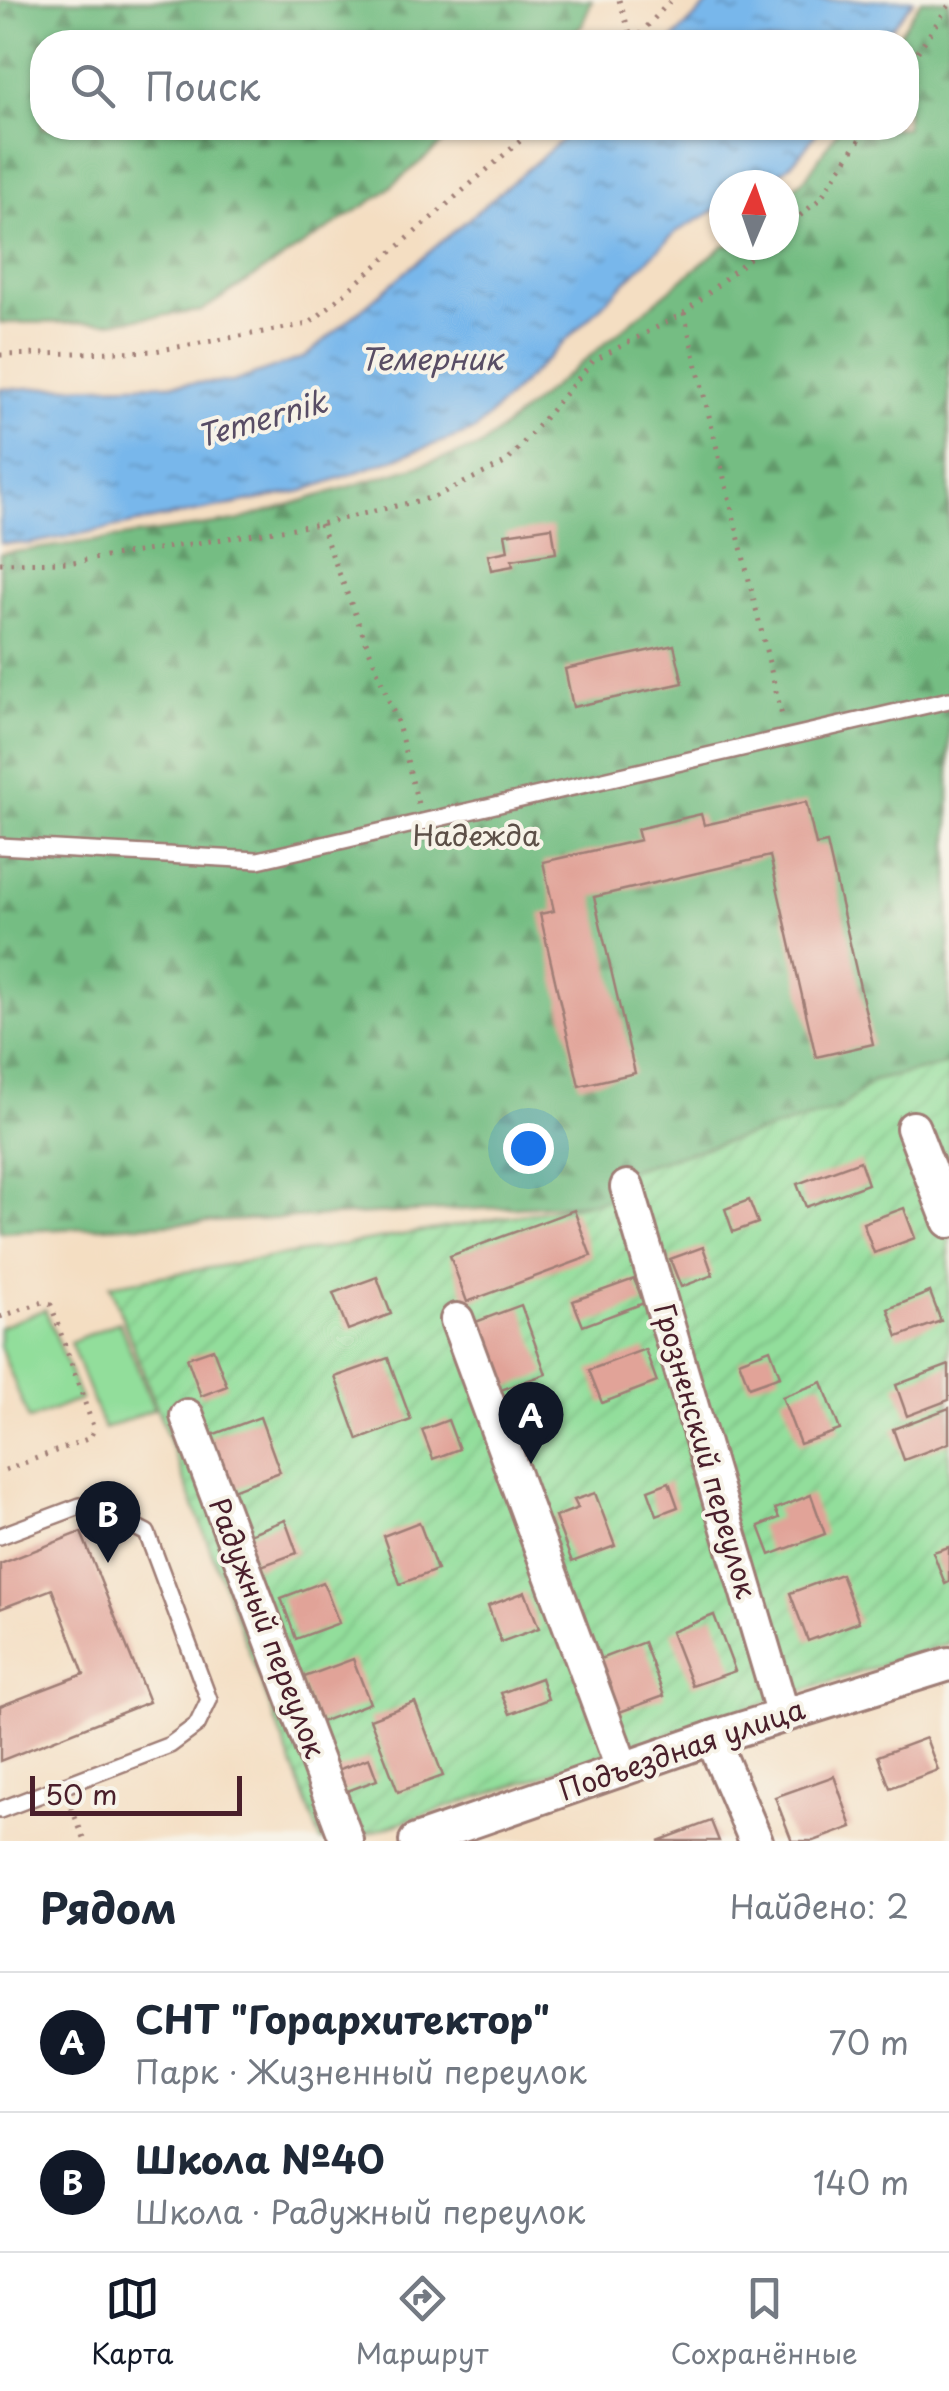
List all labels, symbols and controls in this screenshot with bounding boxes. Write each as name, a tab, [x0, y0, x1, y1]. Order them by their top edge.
search box	[30, 30, 919, 140]
text: Поиск	[145, 57, 260, 114]
icon: search	[65, 58, 120, 113]
north arrow	[709, 170, 799, 260]
water label: Темерник	[359, 335, 505, 380]
water label: Temernik	[191, 377, 333, 458]
park label: Надежда	[412, 813, 540, 856]
your location	[503, 1123, 554, 1174]
street label: Грозненский переулок	[644, 1298, 769, 1603]
pin: A	[498, 1382, 564, 1464]
pin: B	[76, 1480, 140, 1563]
street label: Радужный переулок	[199, 1491, 338, 1764]
street label: Подъездная улица	[553, 1686, 810, 1811]
scale bar	[30, 1771, 242, 1816]
text: 50 m	[45, 1772, 118, 1815]
text: Рядом	[40, 1875, 177, 1938]
text: Найдено: 2	[730, 1882, 909, 1930]
text: СНТ "Горархитектор"	[135, 1990, 550, 2047]
text: A	[60, 2018, 85, 2066]
text: 70 m	[829, 2018, 909, 2066]
text: Парк · Жизненный переулок	[135, 2047, 587, 2095]
text: Школа №40	[135, 2130, 385, 2187]
text: B	[62, 2158, 83, 2206]
text: 140 m	[813, 2158, 909, 2206]
text: Школа · Радужный переулок	[135, 2187, 585, 2235]
tab: Карта	[91, 2271, 173, 2374]
tab: Маршрут	[356, 2271, 488, 2374]
tab: Сохранённые	[671, 2271, 858, 2374]

